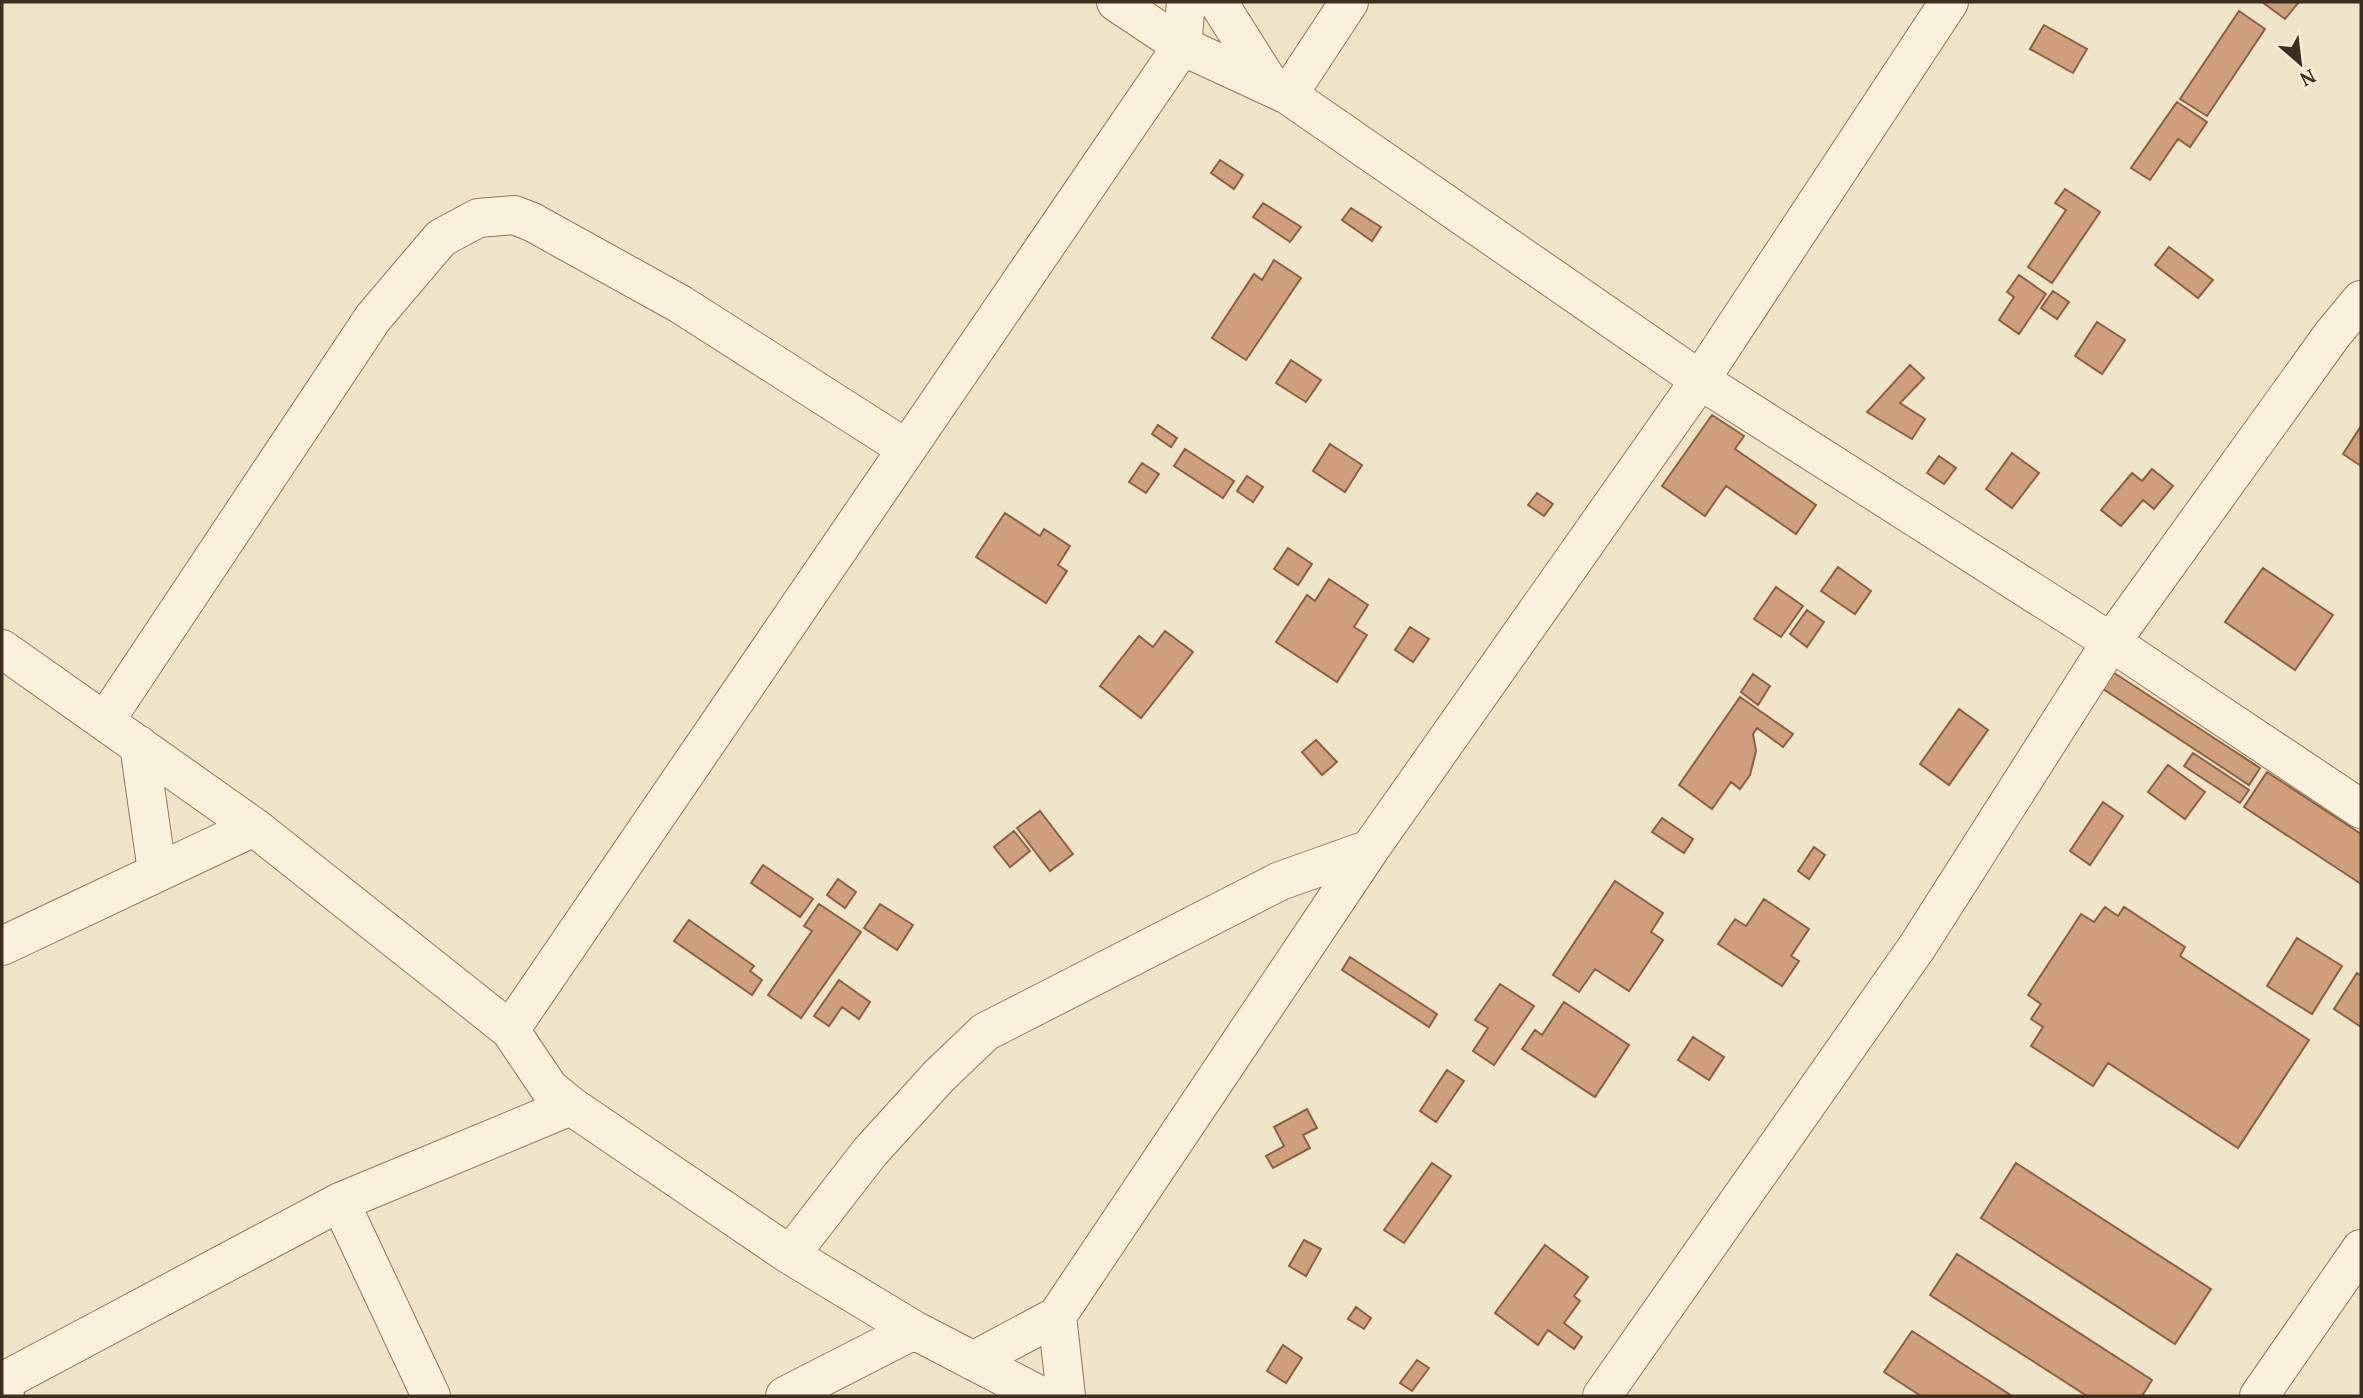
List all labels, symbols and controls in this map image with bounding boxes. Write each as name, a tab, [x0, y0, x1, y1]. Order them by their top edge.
north arrow	[2265, 28, 2335, 98]
text: N	[2295, 64, 2320, 93]

